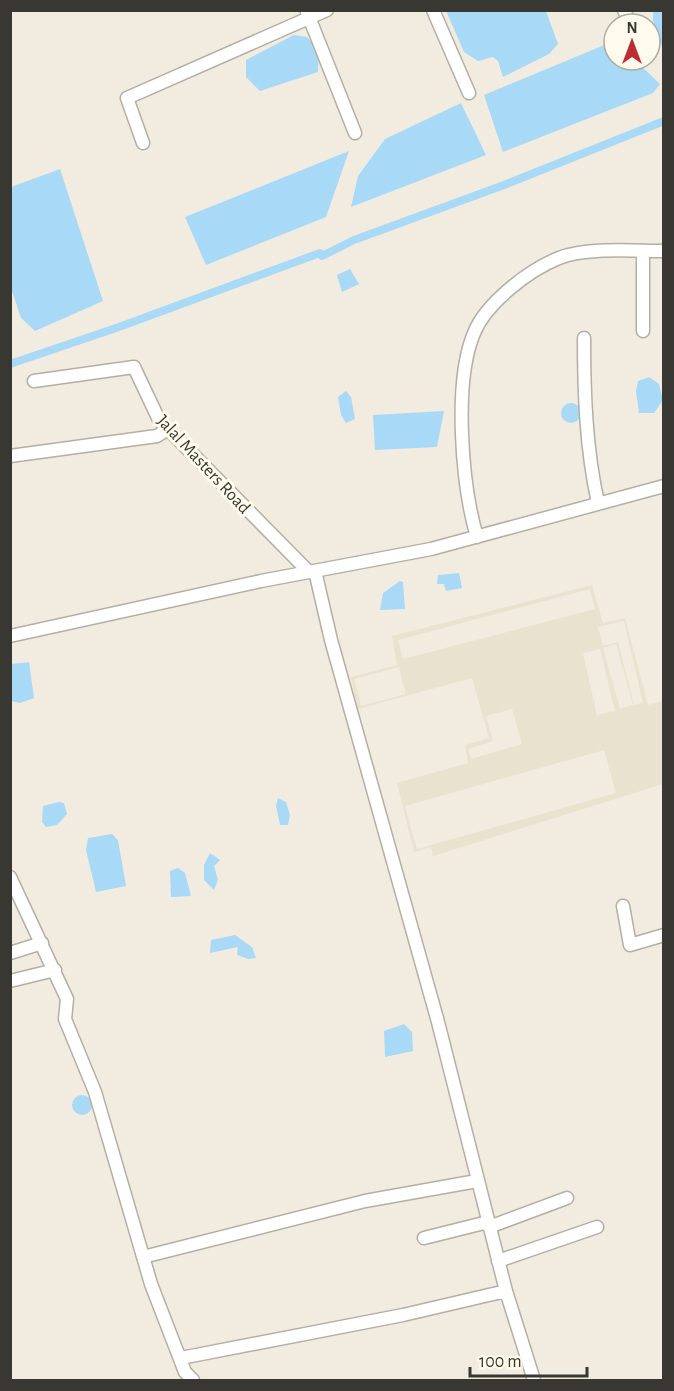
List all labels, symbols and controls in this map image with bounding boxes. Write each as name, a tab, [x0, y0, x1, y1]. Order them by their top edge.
north arrow	[602, 12, 662, 72]
text: N	[626, 20, 638, 36]
street label: Jalal Masters Road	[153, 412, 253, 518]
scale bar	[470, 1340, 587, 1378]
text: 100 m	[479, 1353, 522, 1371]

